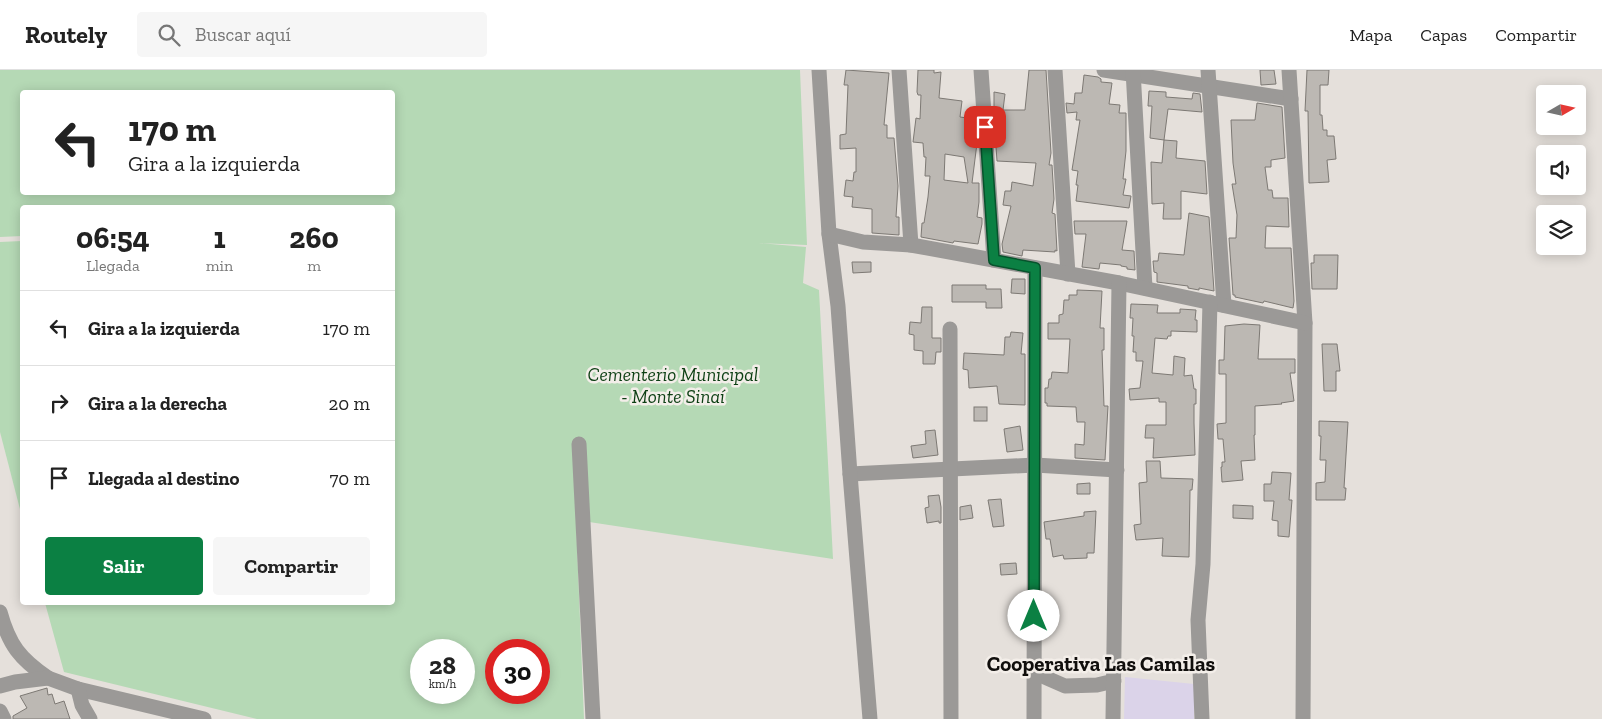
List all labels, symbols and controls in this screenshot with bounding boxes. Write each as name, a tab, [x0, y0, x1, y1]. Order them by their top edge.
search box	[137, 12, 487, 57]
text: Routely	[25, 20, 107, 49]
icon: search	[155, 21, 183, 49]
text: Buscar aquí	[195, 23, 291, 46]
text: Mapa	[1349, 24, 1392, 46]
text: Capas	[1420, 24, 1467, 46]
text: Compartir	[1495, 24, 1577, 46]
north arrow	[1536, 85, 1586, 135]
map controls	[1536, 85, 1586, 255]
pin	[964, 106, 1006, 148]
text: 170 m	[128, 108, 216, 150]
icon: left	[45, 110, 110, 175]
icon: arrive	[971, 113, 999, 141]
button: sound	[1536, 145, 1586, 195]
text: Gira a la izquierda	[128, 150, 300, 177]
button: layers	[1536, 205, 1586, 255]
text: 06:54	[76, 220, 150, 256]
text: 1	[213, 220, 226, 256]
text: 260	[289, 220, 339, 256]
text: Llegada	[86, 256, 140, 275]
text: min	[206, 256, 233, 275]
text: m	[307, 256, 321, 275]
icon: left	[45, 314, 73, 342]
text: Gira a la izquierda	[88, 317, 240, 340]
text: 170 m	[322, 317, 370, 340]
park label: Cementerio Municipal - Monte Sinaí	[588, 363, 758, 408]
icon: right	[45, 389, 73, 417]
text: Gira a la derecha	[88, 392, 227, 415]
text: 20 m	[329, 392, 370, 415]
icon: arrive	[45, 464, 73, 492]
text: Llegada al destino	[88, 467, 239, 490]
text: 70 m	[329, 467, 370, 490]
button: Salir	[45, 537, 203, 595]
button: Compartir	[213, 537, 370, 595]
position arrow	[1007, 589, 1059, 641]
speed limit sign: 30	[485, 639, 550, 704]
text: 28	[429, 650, 456, 680]
district label: Cooperativa Las Camilas	[987, 651, 1216, 676]
text: km/h	[429, 677, 456, 691]

